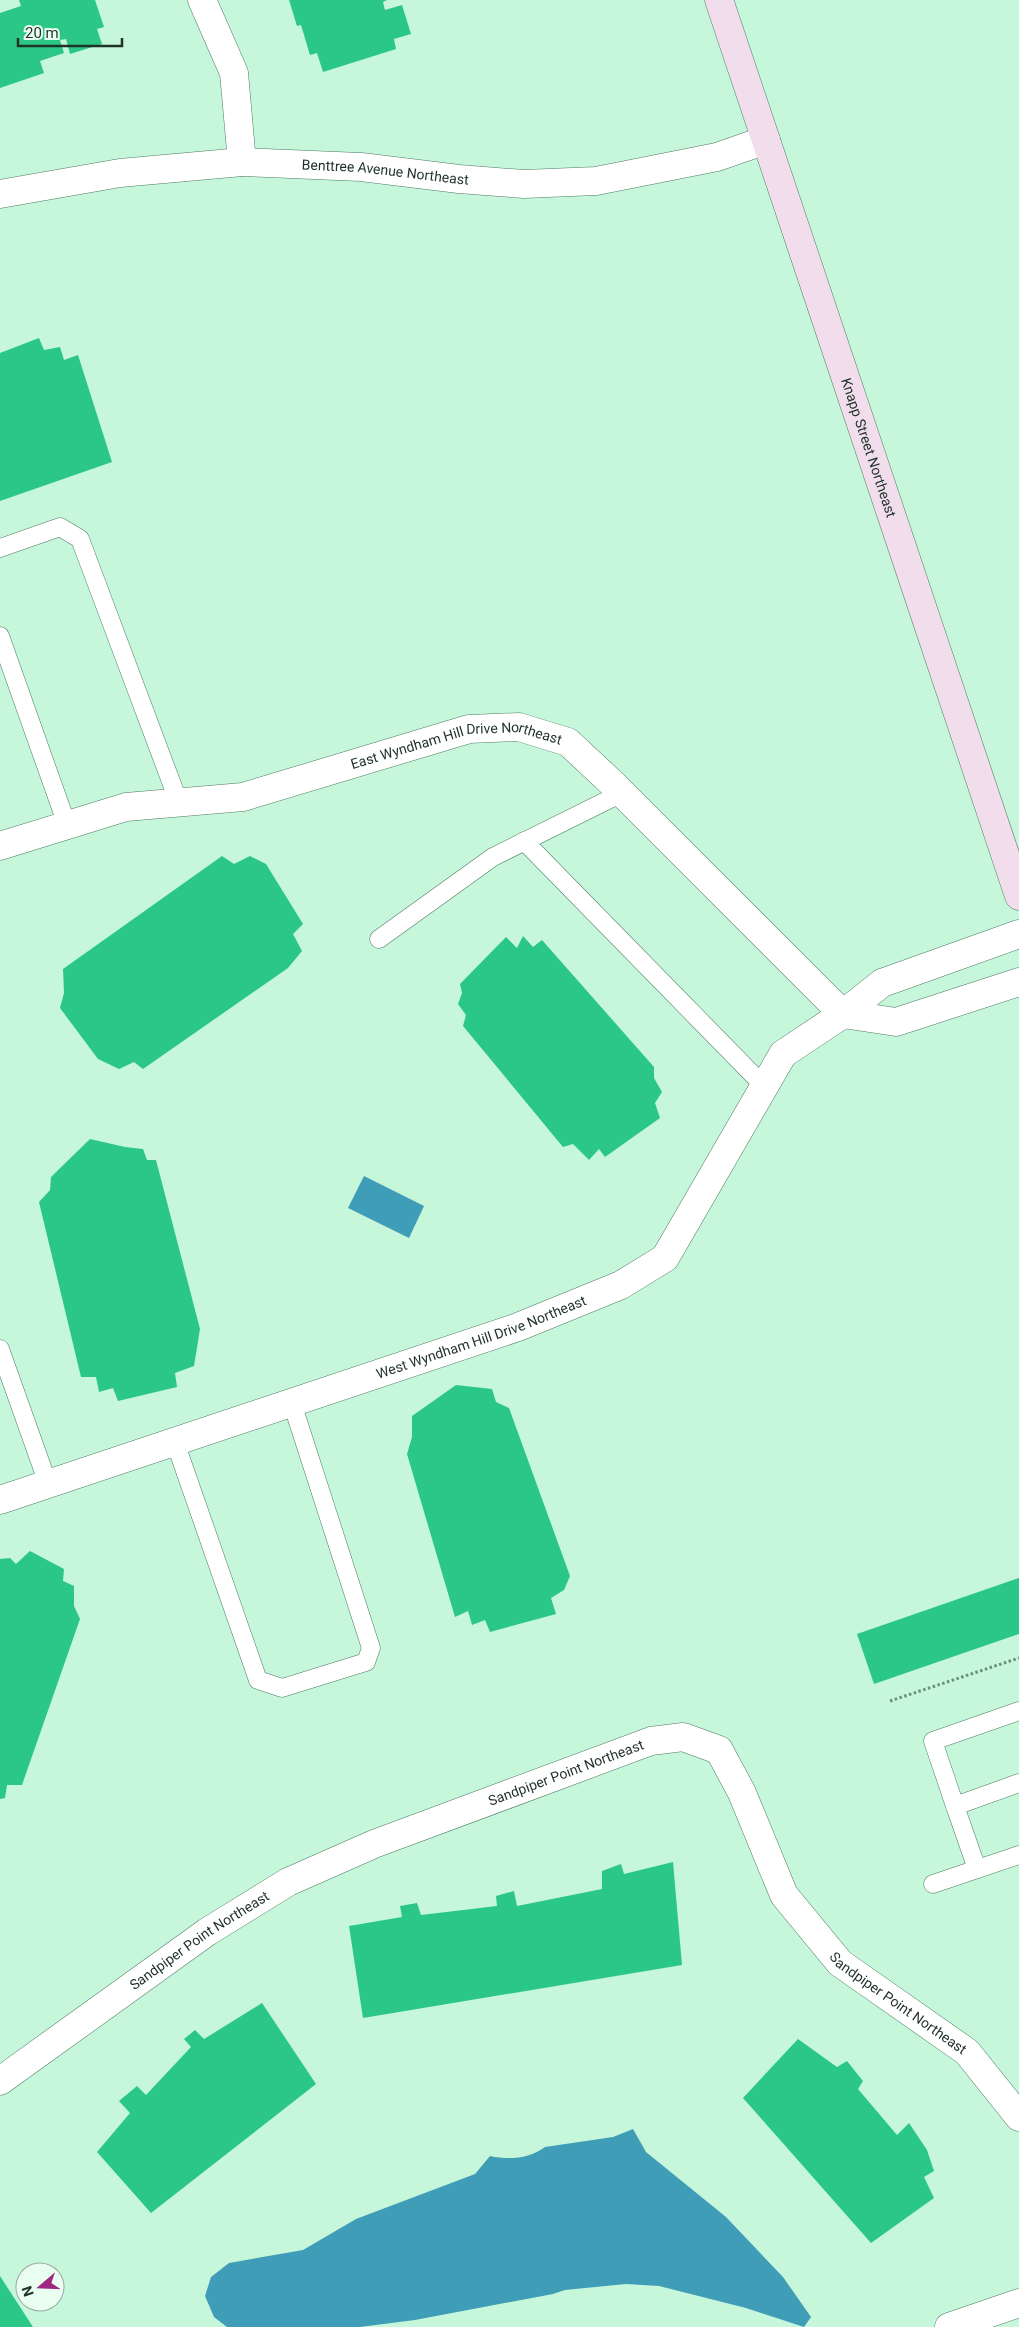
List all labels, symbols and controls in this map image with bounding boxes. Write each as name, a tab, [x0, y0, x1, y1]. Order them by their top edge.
scale bar	[18, 15, 121, 47]
text: 20 m	[25, 24, 59, 42]
street label: Benttree Avenue Northeast	[301, 157, 470, 188]
street label: Knapp Street Northeast	[838, 376, 900, 520]
street label: East Wyndham Hill Drive Northeast	[349, 719, 564, 772]
street label: West Wyndham Hill Drive Northeast	[374, 1292, 589, 1382]
street label: Sandpiper Point Northeast	[486, 1736, 646, 1809]
street label: Sandpiper Point Northeast	[127, 1888, 272, 1993]
street label: Sandpiper Point Northeast	[826, 1949, 970, 2058]
north arrow	[15, 2262, 65, 2312]
text: N	[19, 2284, 37, 2299]

